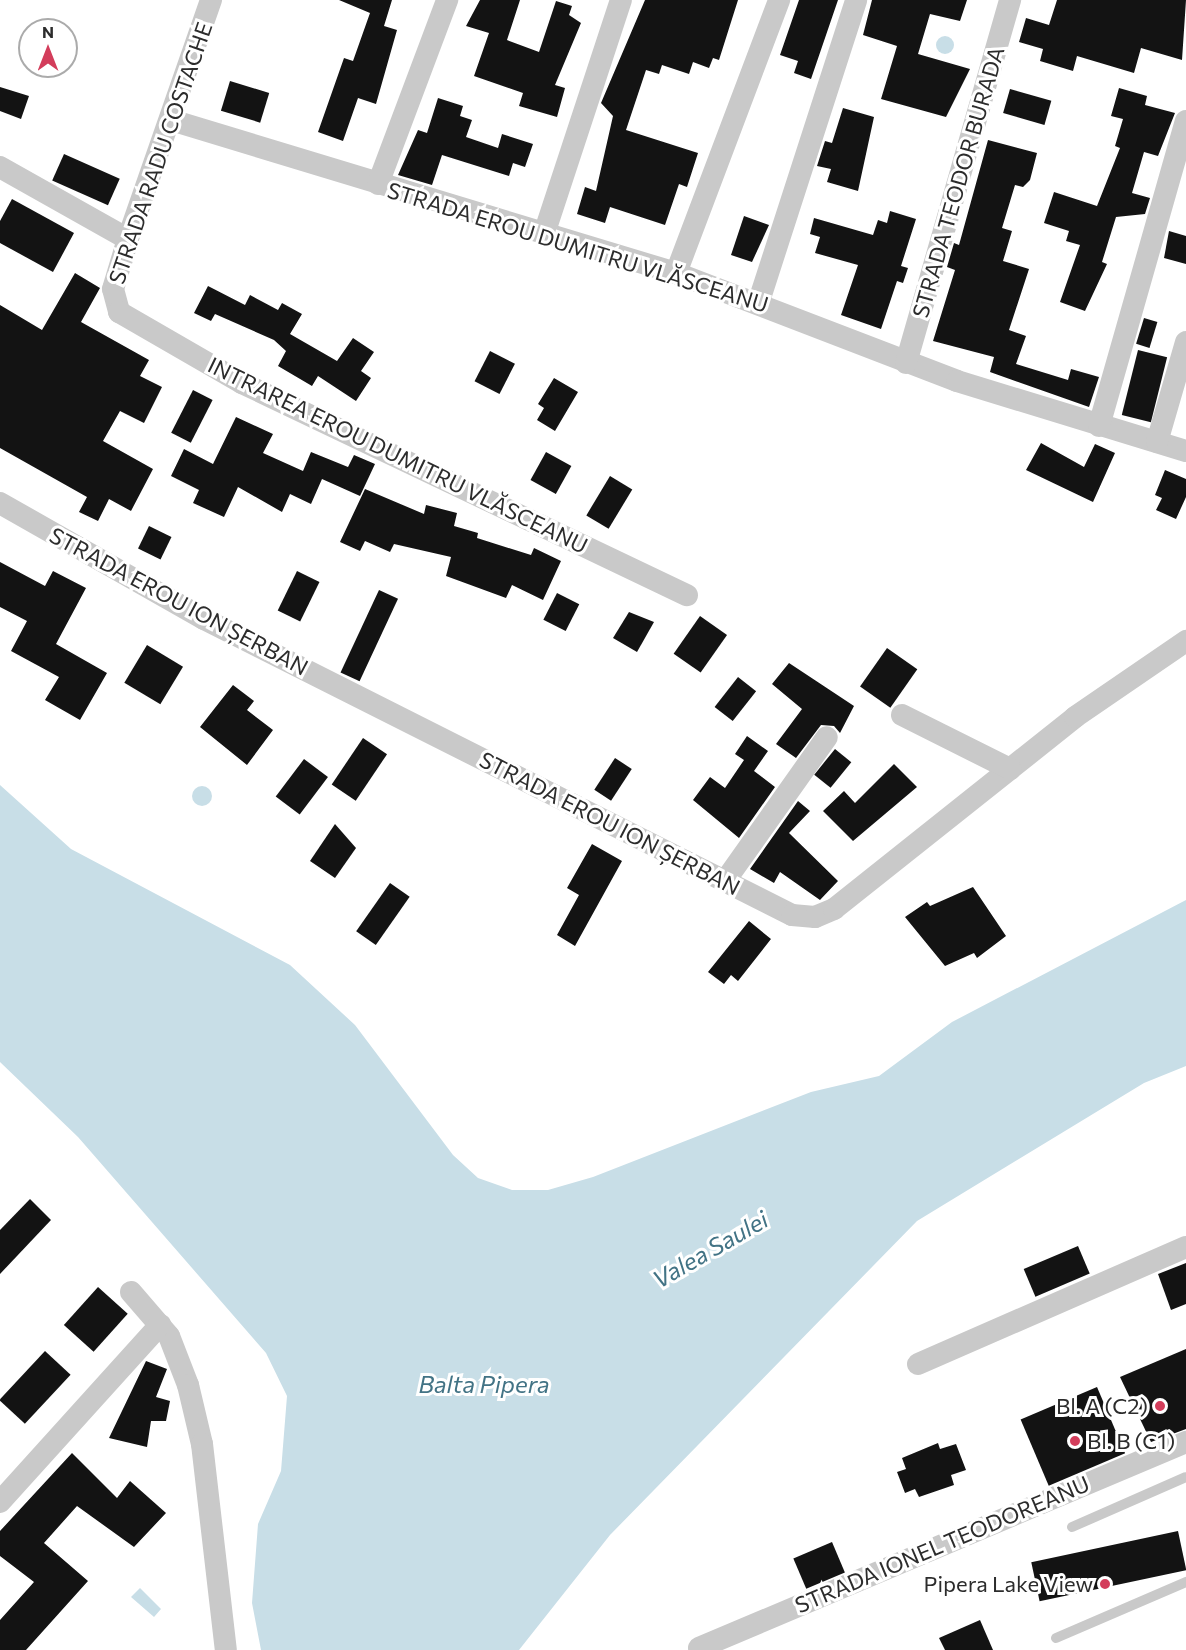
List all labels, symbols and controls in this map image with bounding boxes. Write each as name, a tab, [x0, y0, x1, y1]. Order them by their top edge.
north arrow	[18, 18, 78, 78]
street label: STRADA RADU COSTACHE	[103, 19, 217, 287]
text: N	[42, 22, 54, 41]
street label: STRADA TEODOR BURADA	[907, 43, 1009, 321]
street label: STRADA EROU DUMITRU VLĂSCEANU	[384, 176, 772, 318]
street label: INTRAREA EROU DUMITRU VLĂSCEANU	[204, 351, 592, 559]
street label: STRADA EROU ION ȘERBAN	[45, 522, 313, 680]
street label: STRADA EROU ION ȘERBAN	[475, 746, 745, 900]
water label: Valea Saulei	[647, 1204, 773, 1294]
water label: Balta Pipera	[418, 1370, 550, 1398]
place label: Bl. A (C2)	[1056, 1393, 1148, 1419]
marker: Bl. A (C2)	[1153, 1399, 1167, 1413]
place label: Bl. B (C1)	[1087, 1428, 1175, 1454]
marker: Bl. B (C1)	[1068, 1434, 1082, 1448]
street label: STRADA IONEL TEODOREANU	[791, 1470, 1093, 1618]
place label: Pipera Lake View	[924, 1571, 1093, 1597]
marker: Pipera Lake View	[1098, 1577, 1112, 1591]

